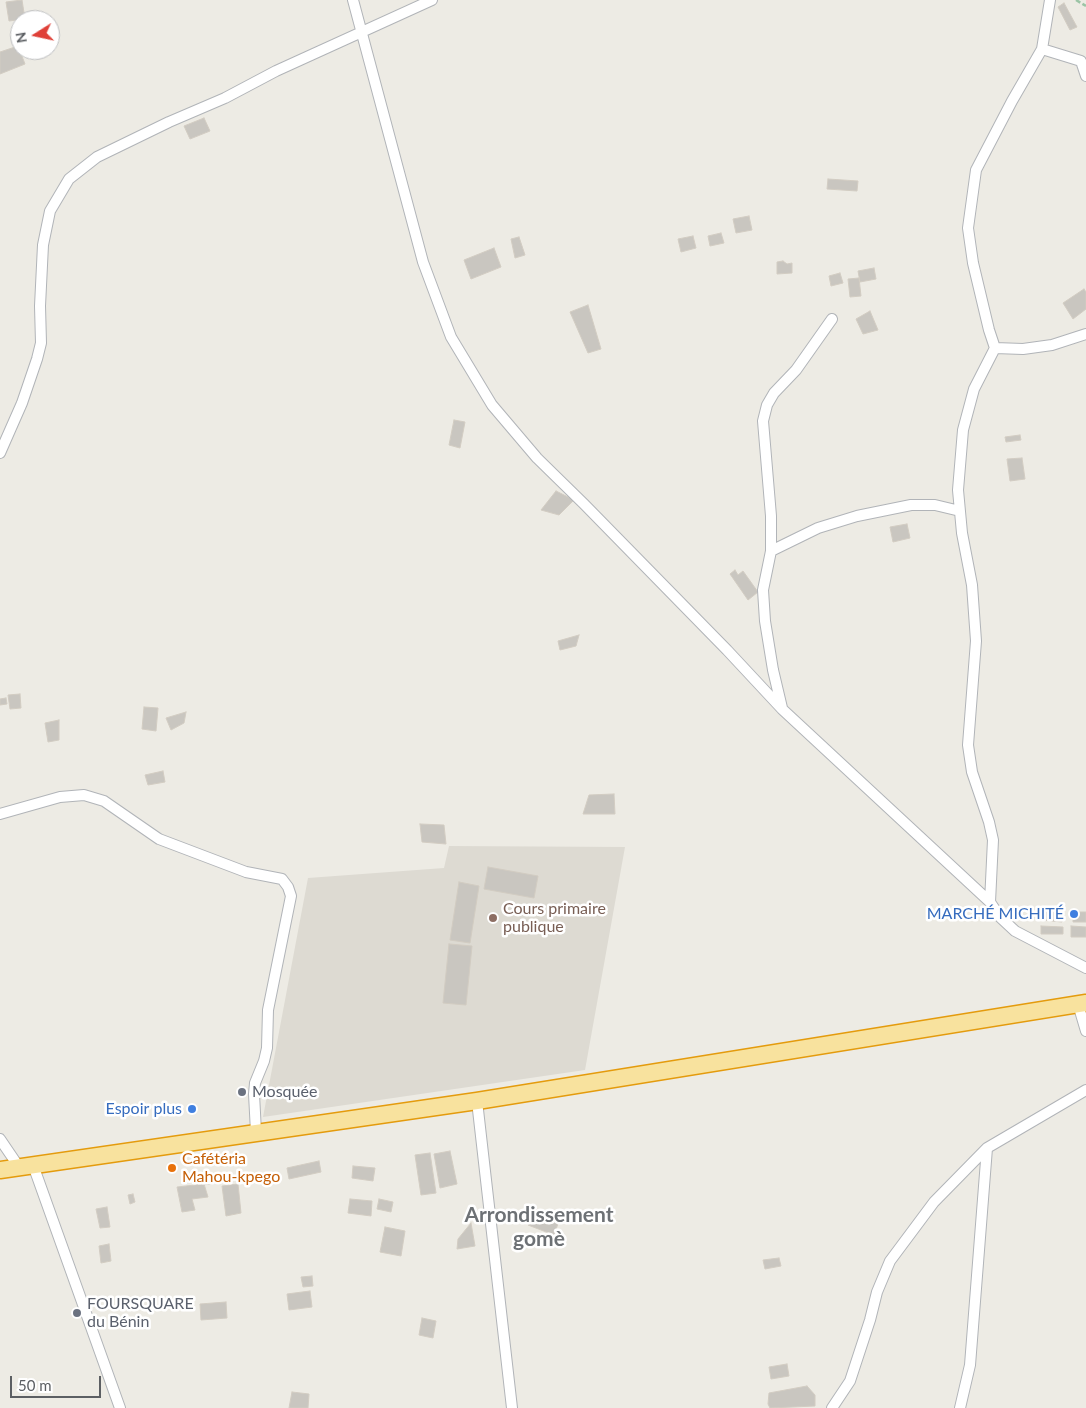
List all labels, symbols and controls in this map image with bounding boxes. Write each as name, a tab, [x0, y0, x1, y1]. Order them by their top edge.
north arrow	[10, 10, 60, 60]
text: N	[11, 31, 30, 44]
place label: Cours primaire publique	[503, 899, 606, 937]
place label: MARCHÉ MICHITÉ	[927, 904, 1064, 924]
marker: MARCHÉ MICHITÉ	[1068, 908, 1080, 920]
marker: Cours primaire publique	[487, 912, 499, 924]
place label: Mosquée	[252, 1082, 317, 1102]
marker: Mosquée	[236, 1086, 248, 1098]
place label: Espoir plus	[106, 1099, 182, 1119]
marker: Espoir plus	[186, 1103, 198, 1115]
place label: Cafétéria Mahou-kpego	[182, 1149, 280, 1187]
marker: Cafétéria Mahou-kpego	[166, 1162, 178, 1174]
district label: Arrondissement gomè	[464, 1202, 614, 1252]
place label: FOURSQUARE du Bénin	[87, 1294, 194, 1332]
marker: FOURSQUARE du Bénin	[71, 1307, 83, 1319]
scale bar	[12, 1366, 104, 1398]
text: 50 m	[18, 1376, 52, 1394]

